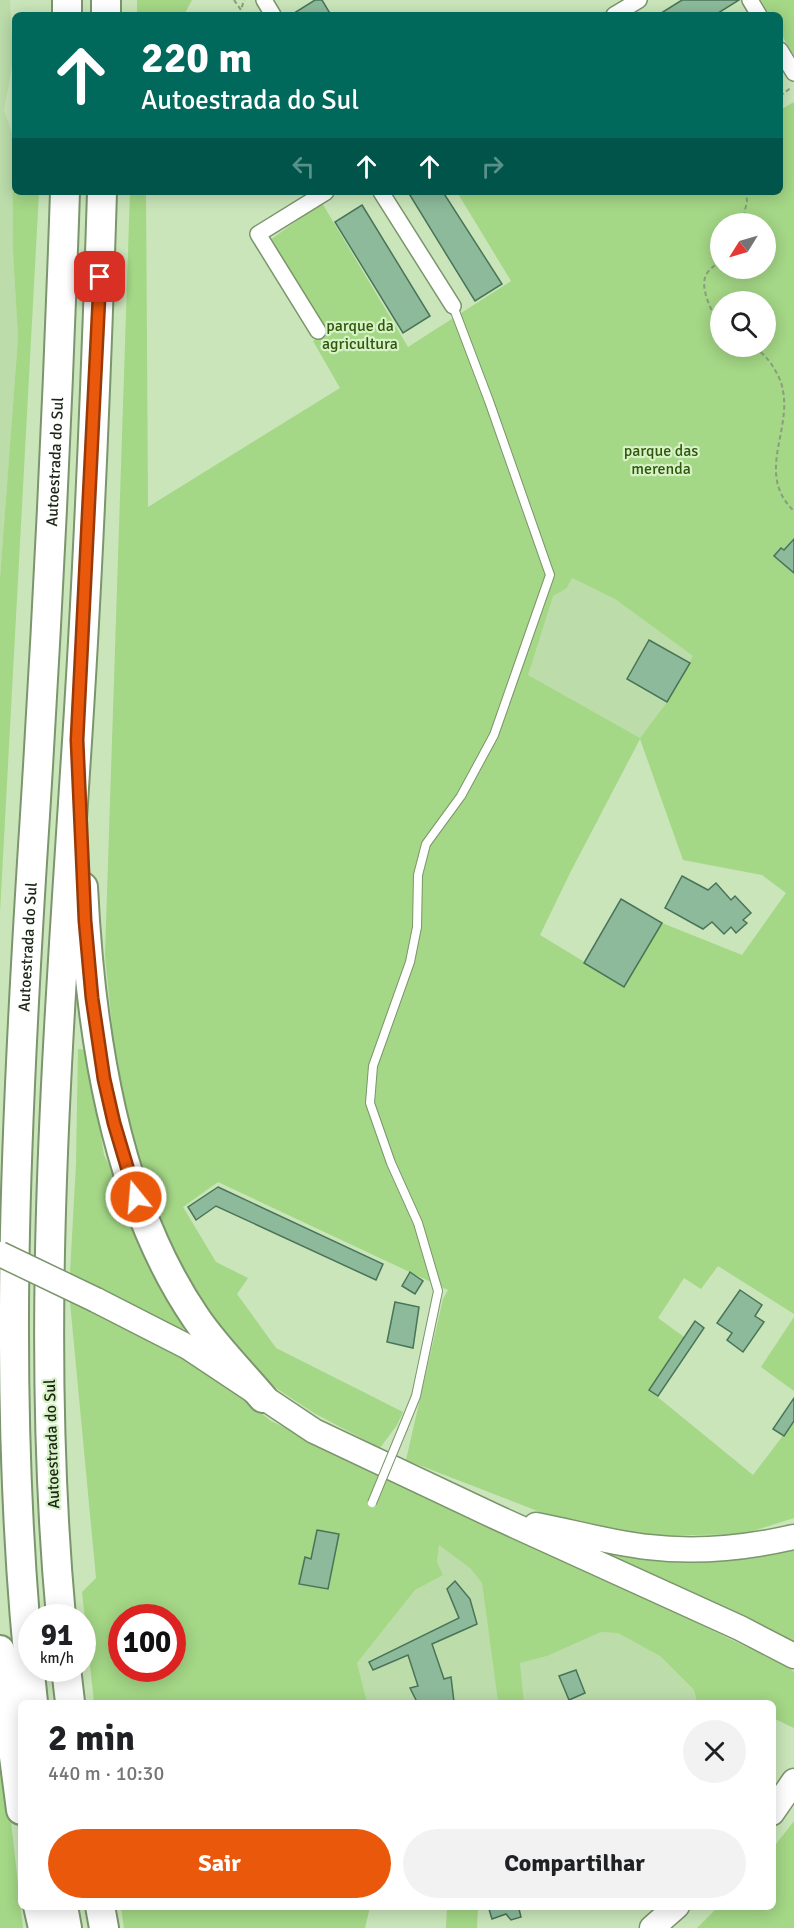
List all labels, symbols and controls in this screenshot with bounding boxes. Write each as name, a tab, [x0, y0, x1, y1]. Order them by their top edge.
text: 220 m	[141, 33, 252, 84]
icon: ahead	[42, 36, 120, 114]
text: Autoestrada do Sul	[141, 84, 359, 117]
icon: left	[287, 150, 320, 183]
icon: ahead	[350, 150, 383, 183]
icon: ahead	[413, 150, 446, 183]
icon: right	[476, 150, 509, 183]
north arrow	[710, 213, 776, 279]
map controls	[710, 213, 776, 357]
pin	[74, 251, 125, 302]
icon: arrive	[83, 260, 116, 293]
button: search	[710, 291, 776, 357]
park label: parque da agricultura	[322, 316, 398, 354]
street label: Autoestrada do Sul	[42, 396, 68, 527]
park label: parque das merenda	[624, 441, 698, 479]
street label: Autoestrada do Sul	[14, 881, 42, 1012]
position arrow	[104, 1165, 168, 1229]
street label: Autoestrada do Sul	[40, 1379, 64, 1509]
speed limit sign: 100	[108, 1604, 186, 1682]
text: 91	[41, 1617, 73, 1654]
text: km/h	[40, 1649, 74, 1667]
text: 2 min	[48, 1716, 135, 1761]
button: close	[683, 1720, 746, 1783]
text: 440 m · 10:30	[48, 1761, 164, 1786]
button: Sair	[48, 1829, 391, 1898]
button: Compartilhar	[403, 1829, 746, 1898]

